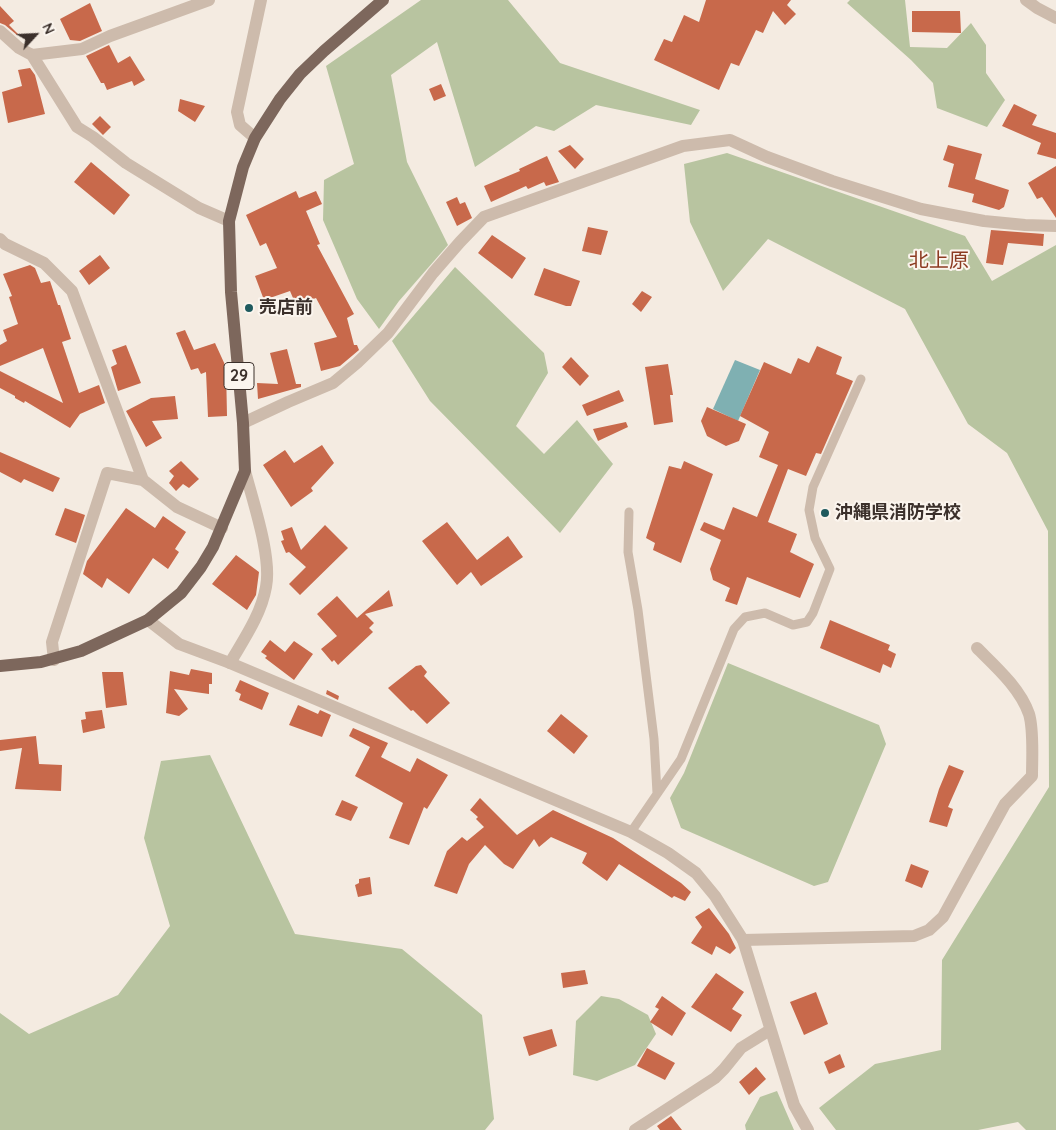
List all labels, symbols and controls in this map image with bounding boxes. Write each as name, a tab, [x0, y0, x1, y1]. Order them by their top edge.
north arrow	[10, 10, 60, 60]
text: N	[38, 20, 59, 37]
district label: 北上原	[909, 249, 969, 273]
place label: 売店前	[259, 297, 313, 319]
marker: 売店前	[243, 302, 255, 314]
road number: 29	[224, 362, 254, 390]
place label: 沖縄県消防学校	[835, 502, 961, 524]
marker: 沖縄県消防学校	[819, 507, 831, 519]

